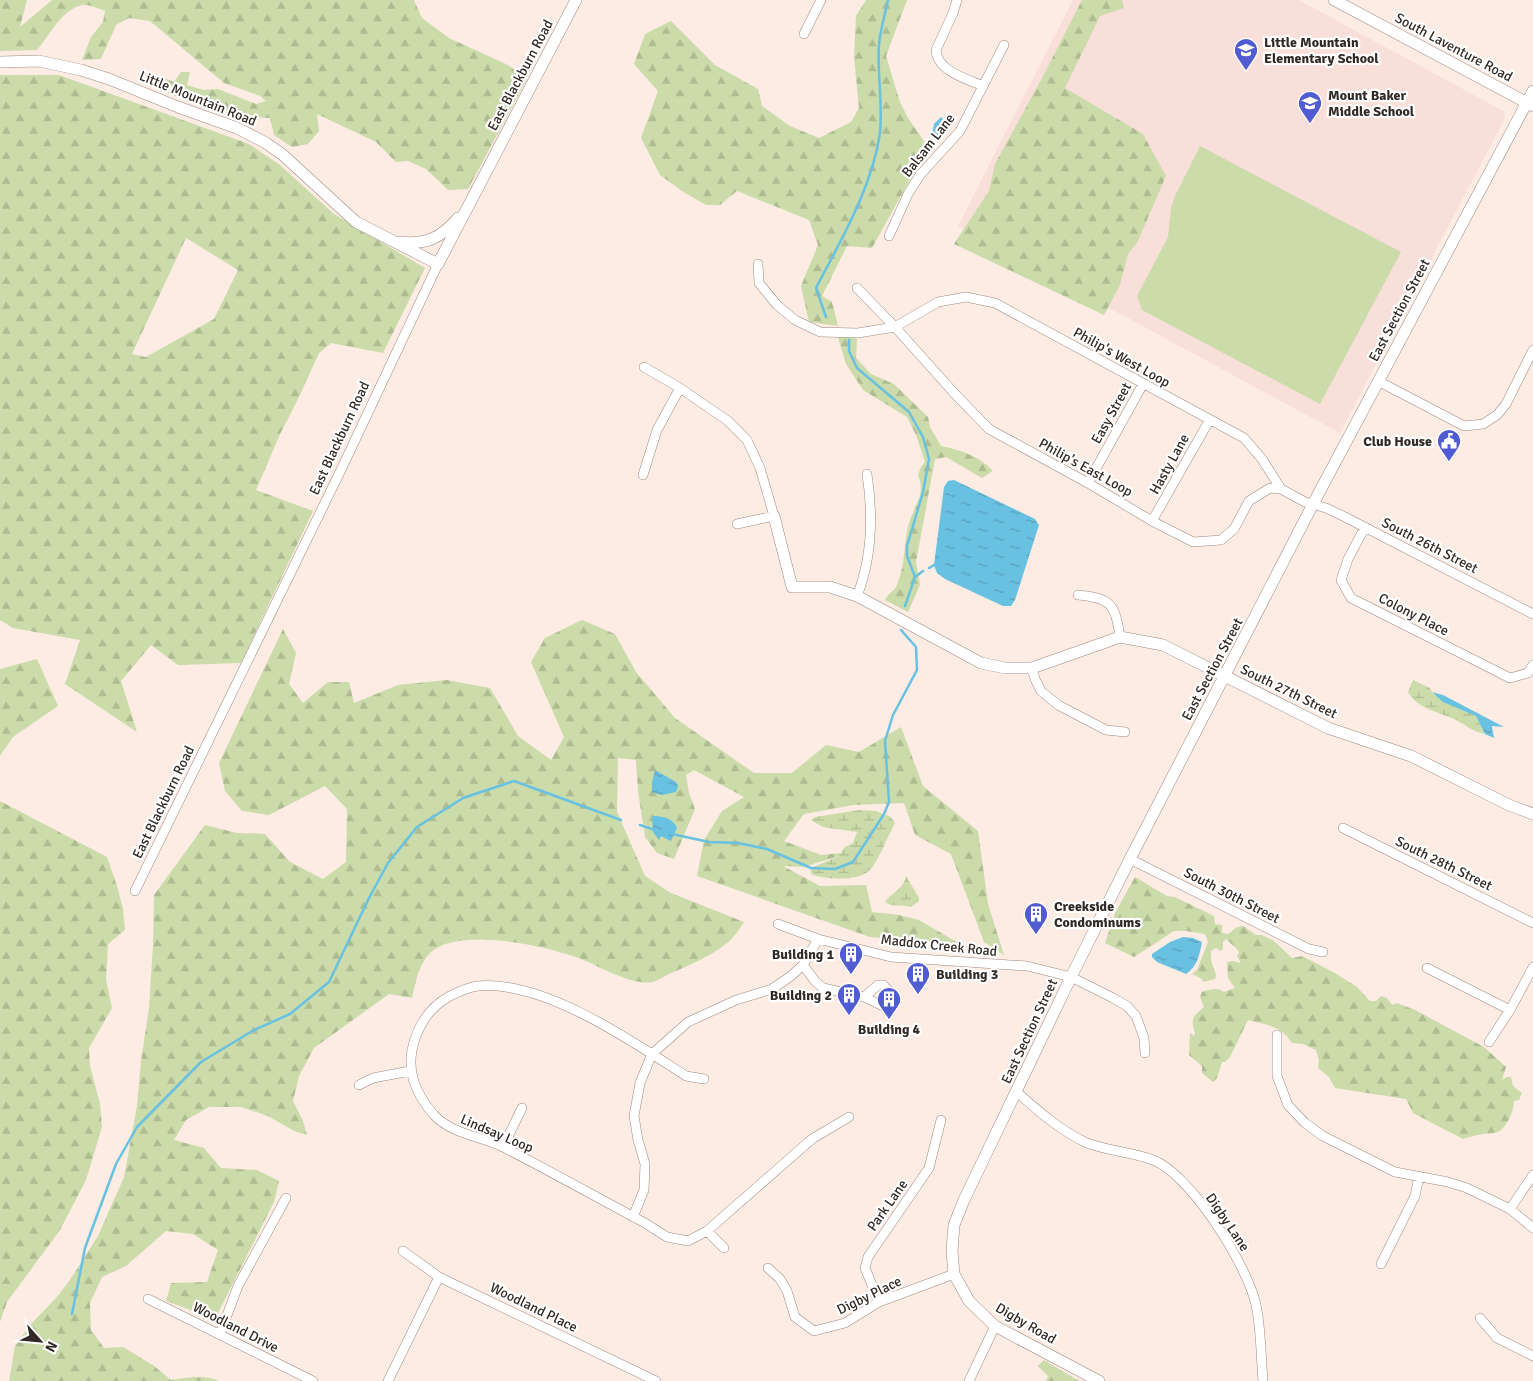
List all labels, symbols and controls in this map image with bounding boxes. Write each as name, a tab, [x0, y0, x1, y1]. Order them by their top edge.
street label: South Laventure Road	[1392, 9, 1515, 86]
street label: East Blackburn Road	[484, 17, 557, 134]
place label: Little Mountain Elementary School	[1264, 34, 1379, 67]
school or university icon: Little Mountain Elementary School	[1233, 37, 1259, 71]
street label: Little Mountain Road	[137, 67, 259, 130]
place label: Mount Baker Middle School	[1328, 87, 1415, 120]
school or university icon: Mount Baker Middle School	[1297, 90, 1323, 124]
street label: Balsam Lane	[898, 110, 959, 181]
street label: East Section Street	[1365, 256, 1434, 364]
street label: Philip's West Loop	[1070, 324, 1173, 391]
street label: East Blackburn Road	[306, 379, 373, 498]
street label: Easy Street	[1088, 380, 1135, 447]
public building icon: Club House	[1436, 428, 1462, 462]
street label: Hasty Lane	[1146, 431, 1193, 497]
place label: Club House	[1363, 433, 1432, 450]
street label: Philip's East Loop	[1036, 435, 1136, 500]
street label: South 26th Street	[1379, 514, 1481, 577]
street label: Colony Place	[1376, 589, 1452, 639]
street label: East Section Street	[1178, 615, 1247, 723]
street label: South 27th Street	[1238, 661, 1340, 722]
street label: East Blackburn Road	[129, 743, 198, 861]
street label: South 28th Street	[1393, 833, 1495, 894]
street label: South 30th Street	[1181, 864, 1283, 927]
place label: Creekside Condominums	[1054, 898, 1141, 931]
building icon: Creekside Condominums	[1023, 901, 1049, 935]
street label: Maddox Creek Road	[880, 931, 998, 960]
building icon: Building 1	[838, 941, 864, 975]
place label: Building 1	[772, 946, 834, 963]
building icon: Building 3	[905, 961, 931, 995]
place label: Building 3	[936, 966, 998, 983]
street label: East Section Street	[998, 976, 1061, 1086]
building icon: Building 2	[836, 982, 862, 1016]
building icon: Building 4	[876, 986, 902, 1020]
place label: Building 2	[770, 987, 832, 1004]
place label: Building 4	[858, 1021, 921, 1038]
street label: Lindsay Loop	[458, 1110, 536, 1156]
street label: Park Lane	[864, 1176, 911, 1234]
street label: Digby Lane	[1202, 1190, 1253, 1254]
street label: Digby Place	[834, 1272, 904, 1318]
street label: Woodland Place	[487, 1279, 580, 1336]
street label: Woodland Drive	[190, 1299, 282, 1356]
street label: Digby Road	[992, 1299, 1059, 1348]
north arrow	[15, 1316, 65, 1366]
text: N	[41, 1338, 61, 1355]

